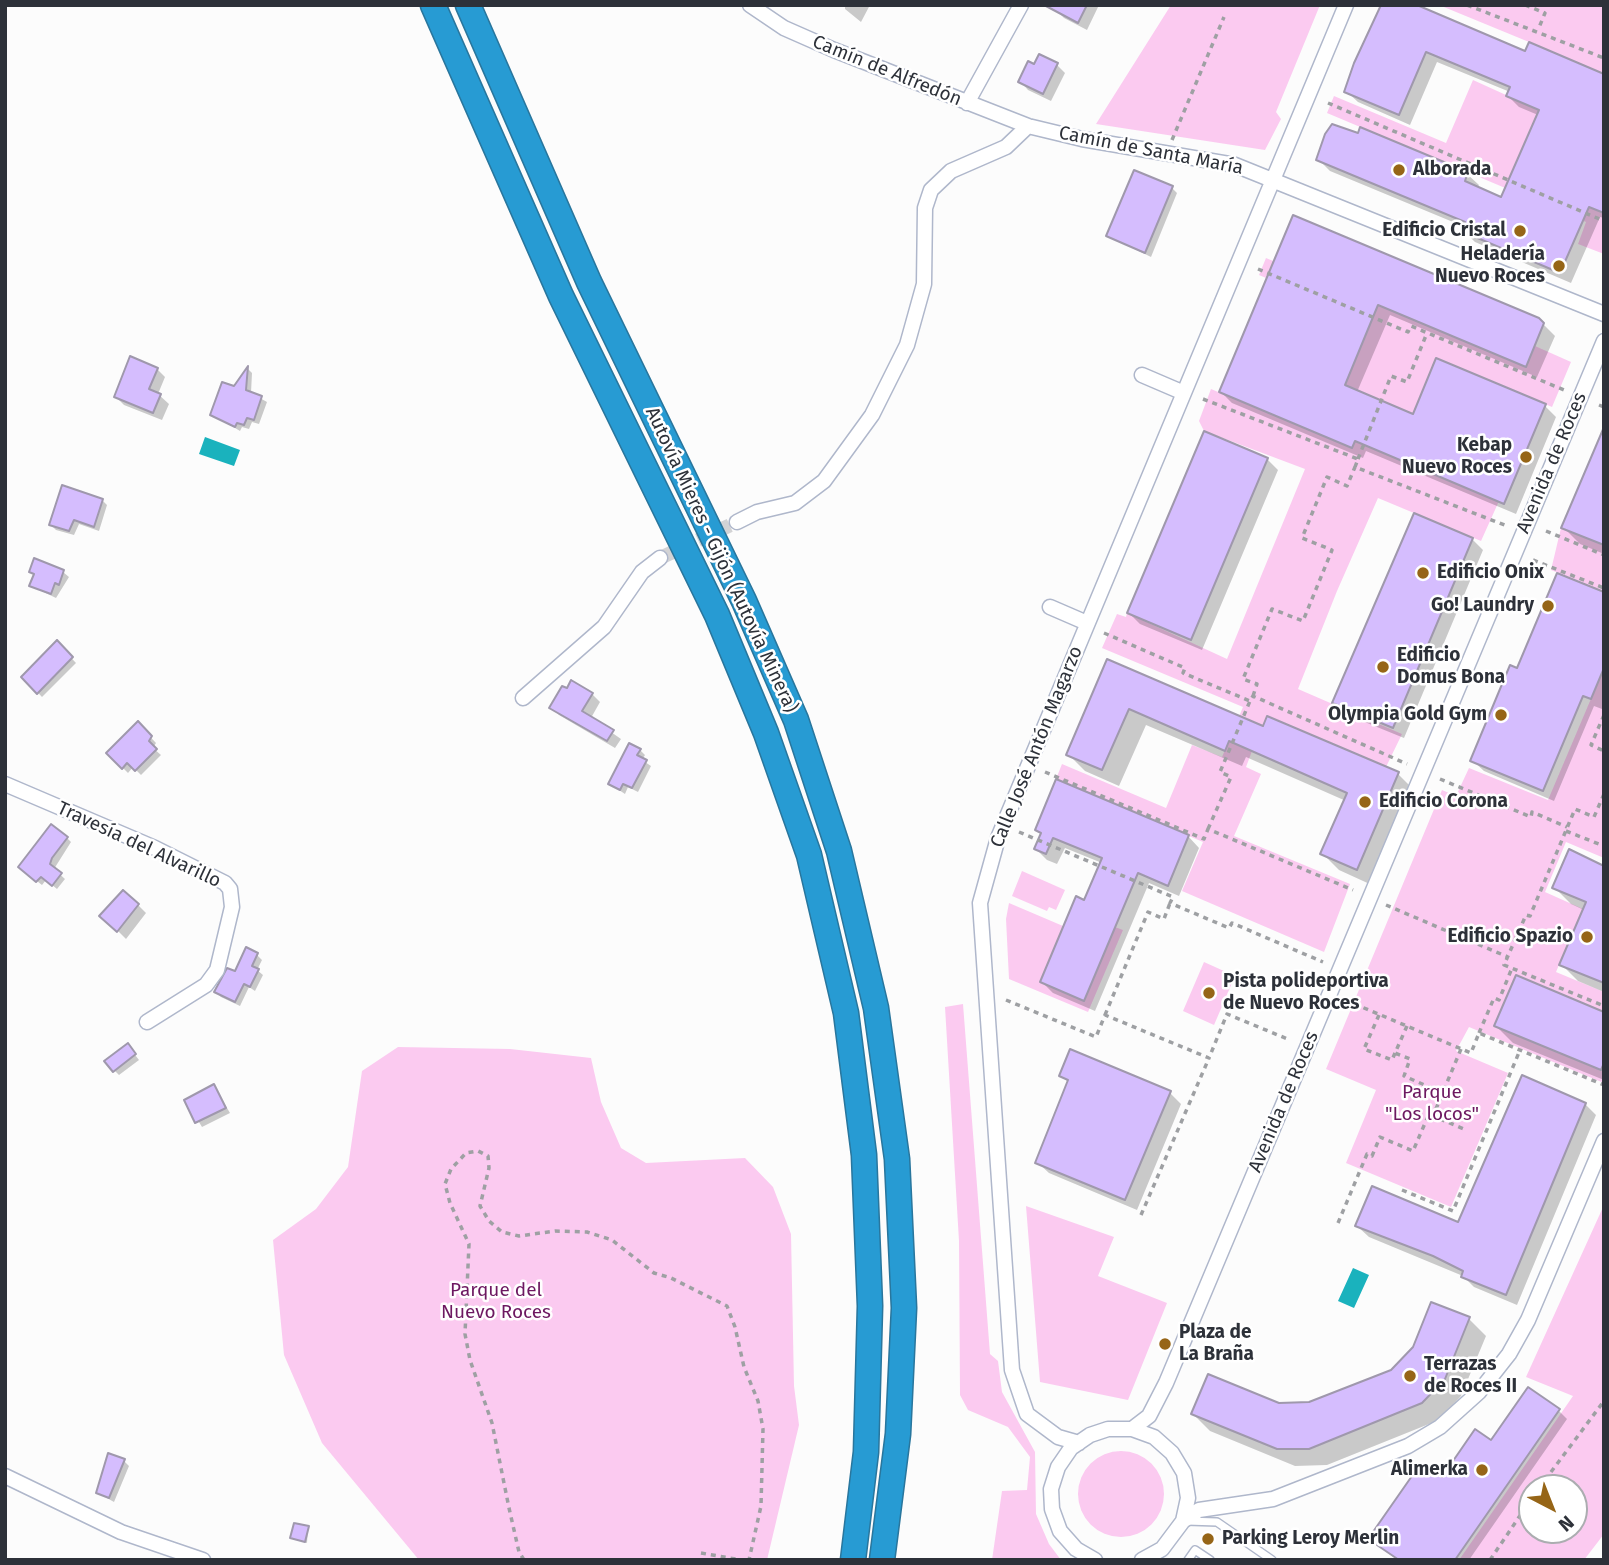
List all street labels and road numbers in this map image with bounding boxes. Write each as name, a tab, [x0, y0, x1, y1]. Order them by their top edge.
street label: Camín de Alfredón	[809, 31, 965, 111]
street label: Camín de Santa María	[1057, 122, 1245, 180]
street label: Avenida de Roces	[1512, 389, 1592, 537]
street label: Autovía Mieres - Gijón (Autovía Minera)	[640, 404, 802, 716]
street label: Calle José Antón Magarzo	[986, 643, 1088, 851]
street label: Travesía del Alvarillo	[54, 797, 224, 893]
street label: Avenida de Roces	[1244, 1028, 1324, 1176]

